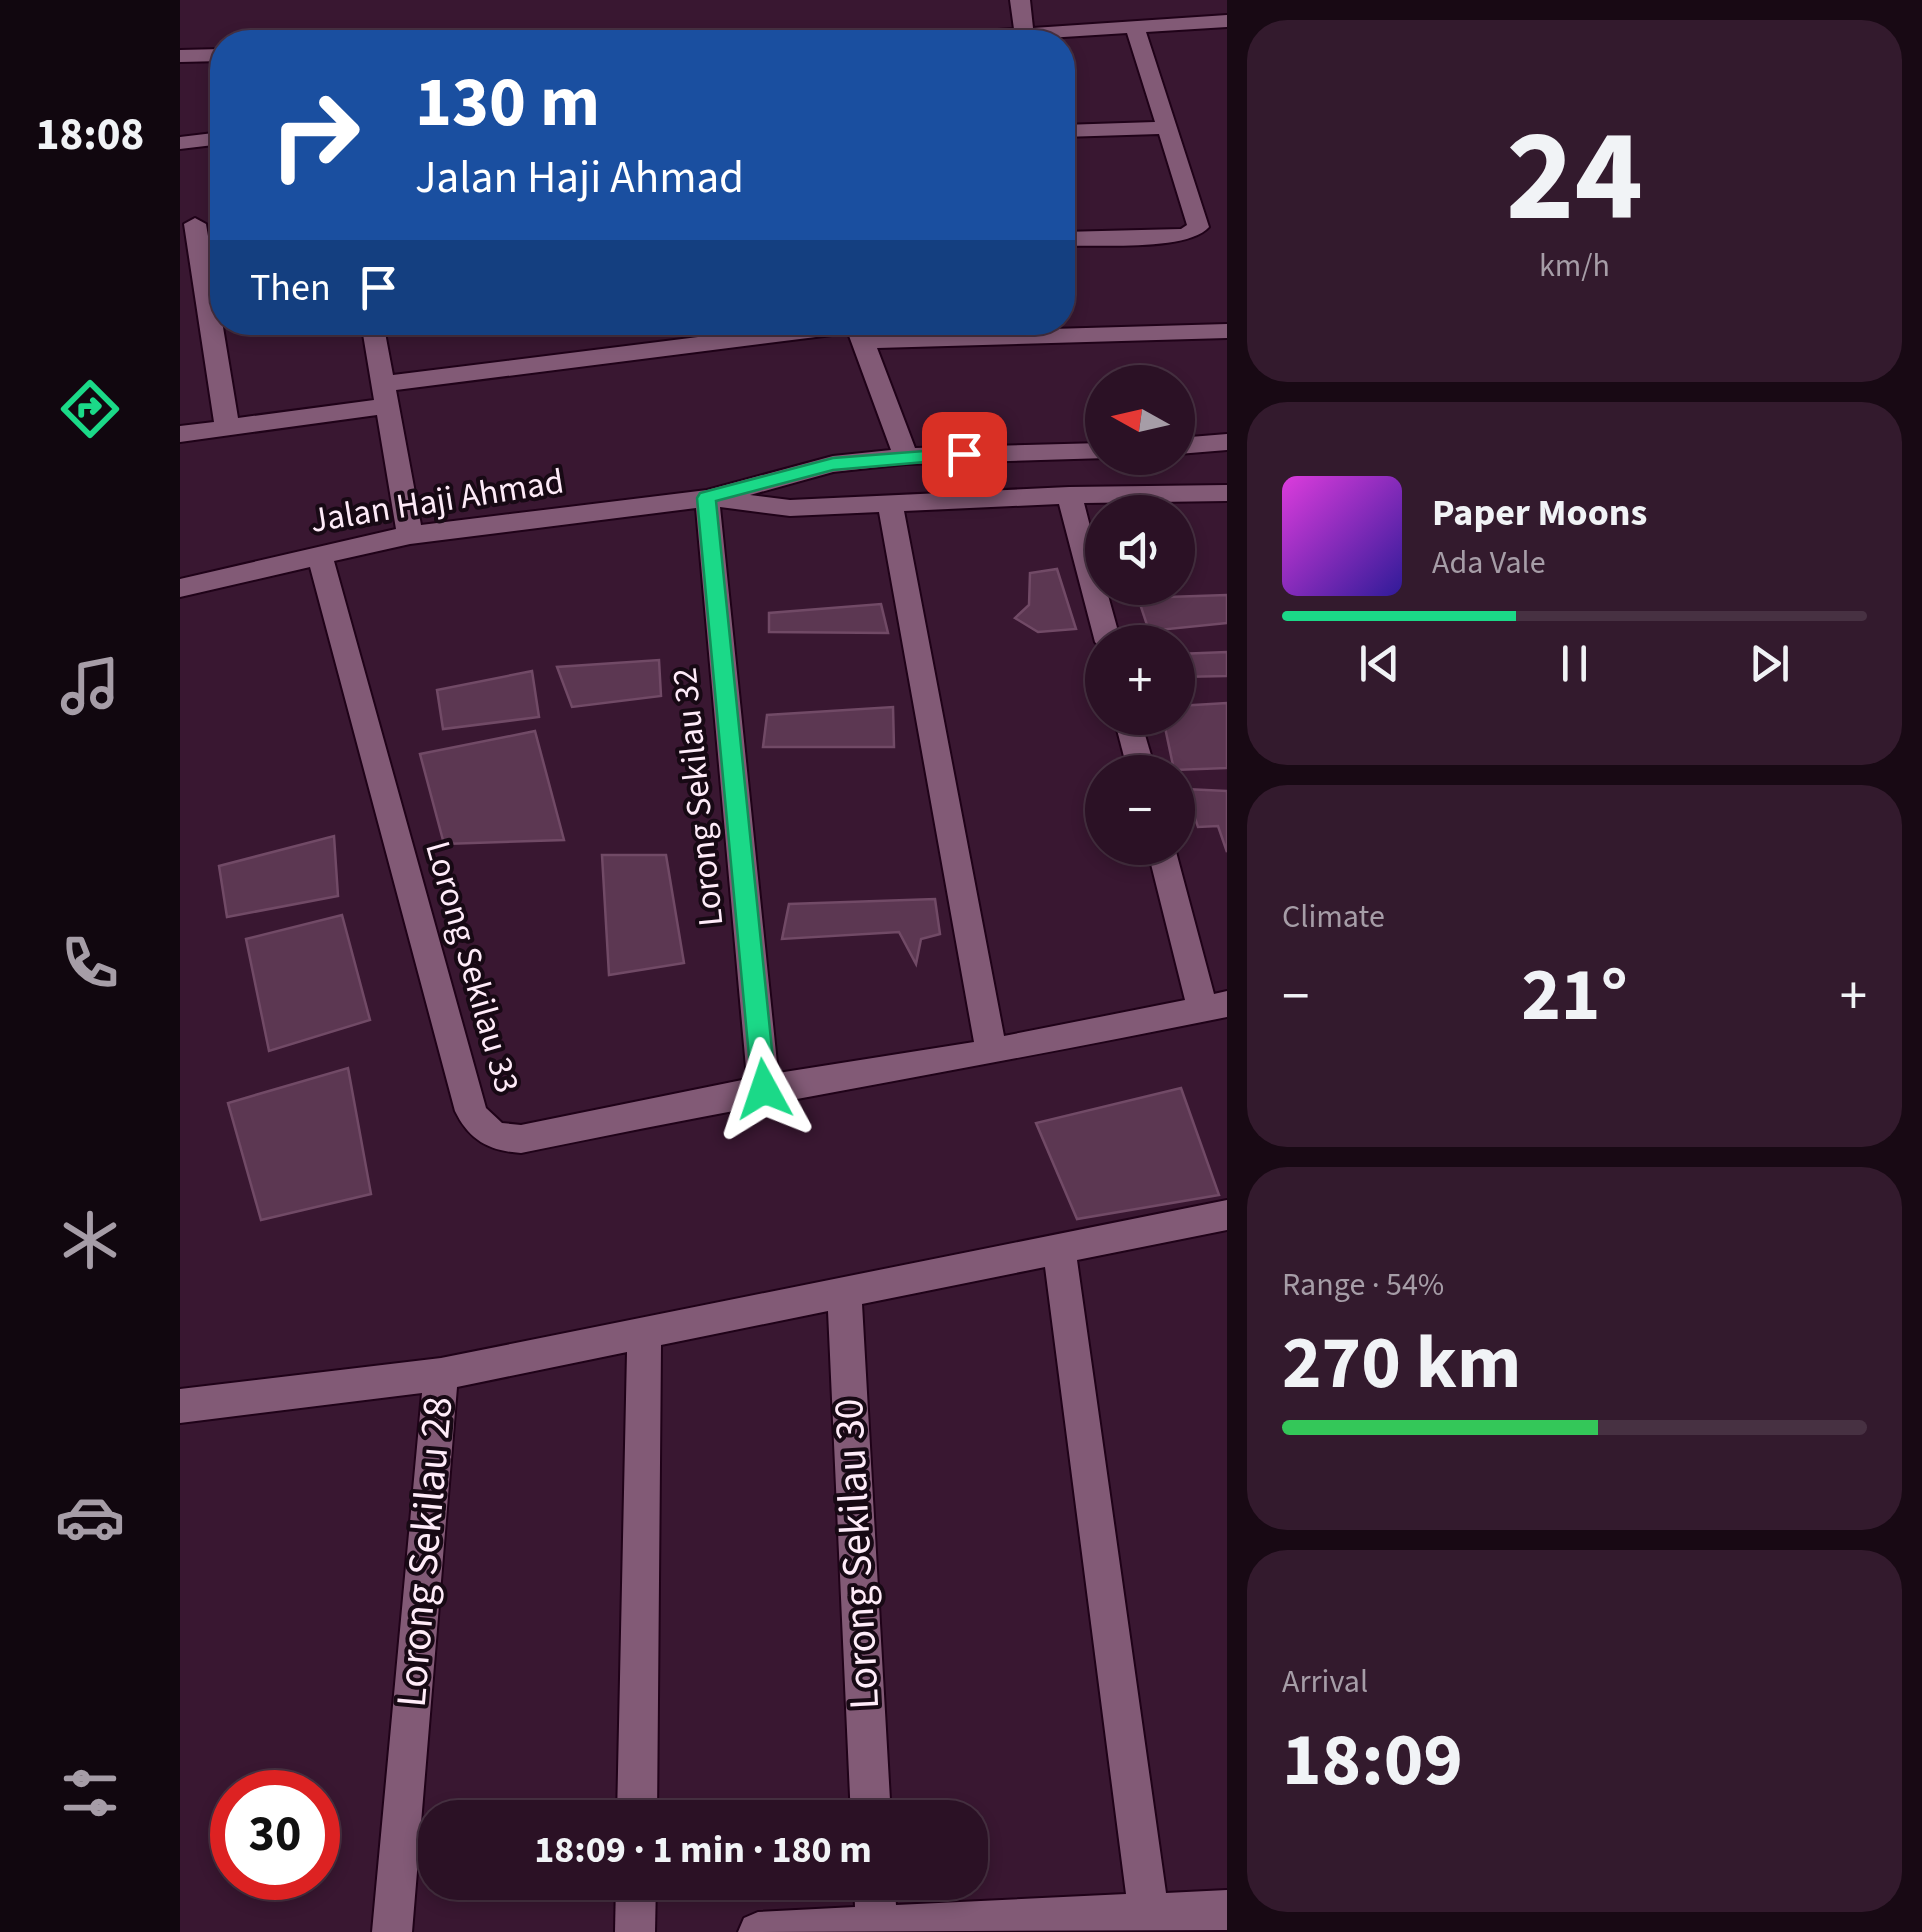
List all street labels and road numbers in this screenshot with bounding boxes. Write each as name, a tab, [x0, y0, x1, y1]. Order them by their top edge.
street label: Jalan Haji Ahmad	[307, 456, 567, 546]
street label: Lorong Sekilau 32	[660, 665, 736, 929]
street label: Lorong Sekilau 33	[412, 835, 532, 1099]
street label: Lorong Sekilau 28	[382, 1394, 468, 1710]
street label: Lorong Sekilau 30	[819, 1397, 895, 1711]

